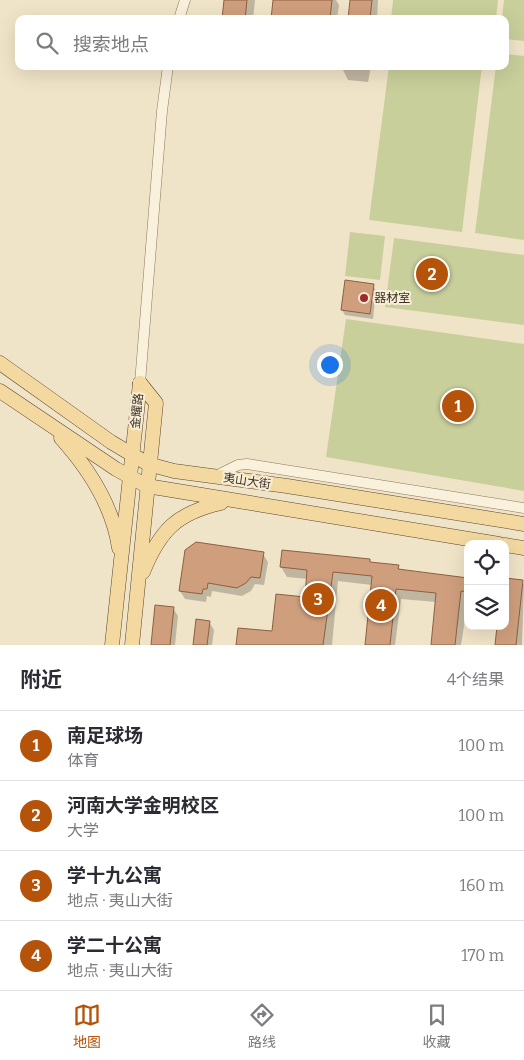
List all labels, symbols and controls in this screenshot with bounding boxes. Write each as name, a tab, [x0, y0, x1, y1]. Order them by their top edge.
search box	[15, 15, 509, 70]
icon: search	[33, 29, 61, 57]
text: 搜索地点	[73, 33, 149, 56]
pin: 2	[416, 255, 448, 293]
place label: 器材室	[374, 291, 410, 305]
marker: 器材室	[358, 292, 370, 304]
your location	[317, 352, 343, 378]
pin: 1	[442, 387, 474, 425]
street label: 金耀路	[128, 392, 146, 430]
street label: 夷山大街	[222, 471, 272, 491]
map controls	[464, 540, 509, 630]
button: locate	[464, 540, 509, 585]
pin: 3	[302, 580, 334, 618]
button: layers	[464, 585, 509, 630]
pin: 4	[365, 586, 397, 624]
text: 附近	[20, 667, 62, 693]
text: 4个结果	[447, 670, 504, 689]
text: 南足球场	[67, 724, 143, 747]
text: 1	[33, 736, 39, 755]
text: 100 m	[459, 736, 504, 755]
text: 体育	[67, 751, 99, 770]
text: 河南大学金明校区	[67, 794, 219, 817]
text: 2	[31, 806, 41, 825]
text: 100 m	[459, 806, 504, 825]
text: 大学	[67, 821, 99, 840]
text: 学十九公寓	[67, 864, 162, 887]
text: 3	[31, 876, 41, 895]
text: 160 m	[459, 876, 504, 895]
text: 地点 · 夷山大街	[67, 891, 173, 910]
text: 学二十公寓	[67, 934, 162, 957]
text: 4	[31, 946, 41, 965]
text: 170 m	[461, 946, 504, 965]
text: 地点 · 夷山大街	[67, 961, 173, 980]
tab: 地图	[73, 1001, 101, 1051]
tab: 路线	[248, 1001, 276, 1051]
tab: 收藏	[423, 1001, 451, 1051]

